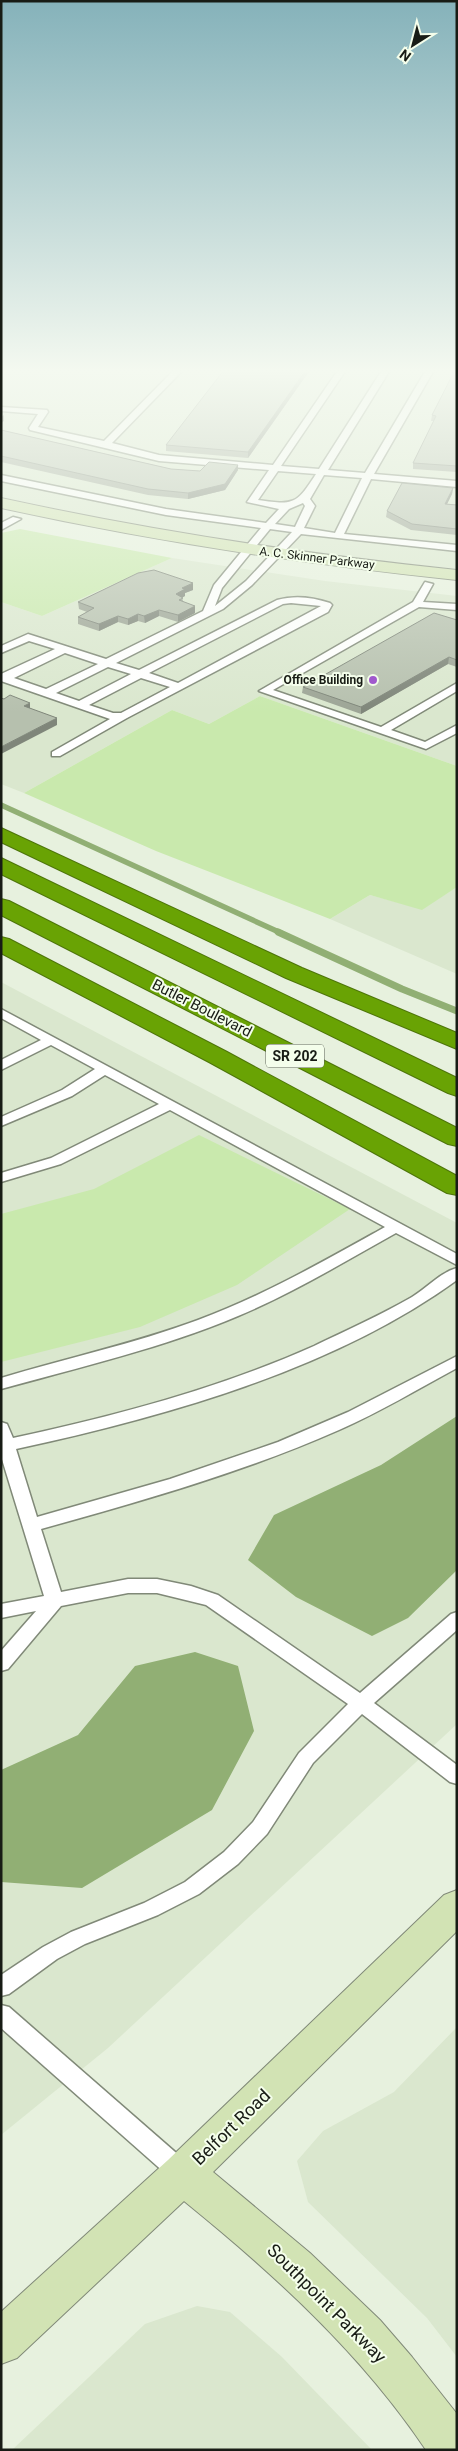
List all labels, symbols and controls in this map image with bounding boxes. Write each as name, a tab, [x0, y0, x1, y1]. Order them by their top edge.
north arrow	[388, 20, 438, 70]
text: N	[397, 46, 414, 65]
street label: A. C. Skinner Parkway	[259, 544, 376, 572]
place label: Office Building	[284, 673, 363, 687]
marker: Office Building	[367, 674, 379, 686]
street label: Butler Boulevard	[149, 975, 255, 1041]
road number: SR 202	[266, 1044, 324, 1068]
street label: Belfort Road	[188, 2085, 274, 2169]
street label: Southpoint Parkway	[263, 2239, 391, 2367]

